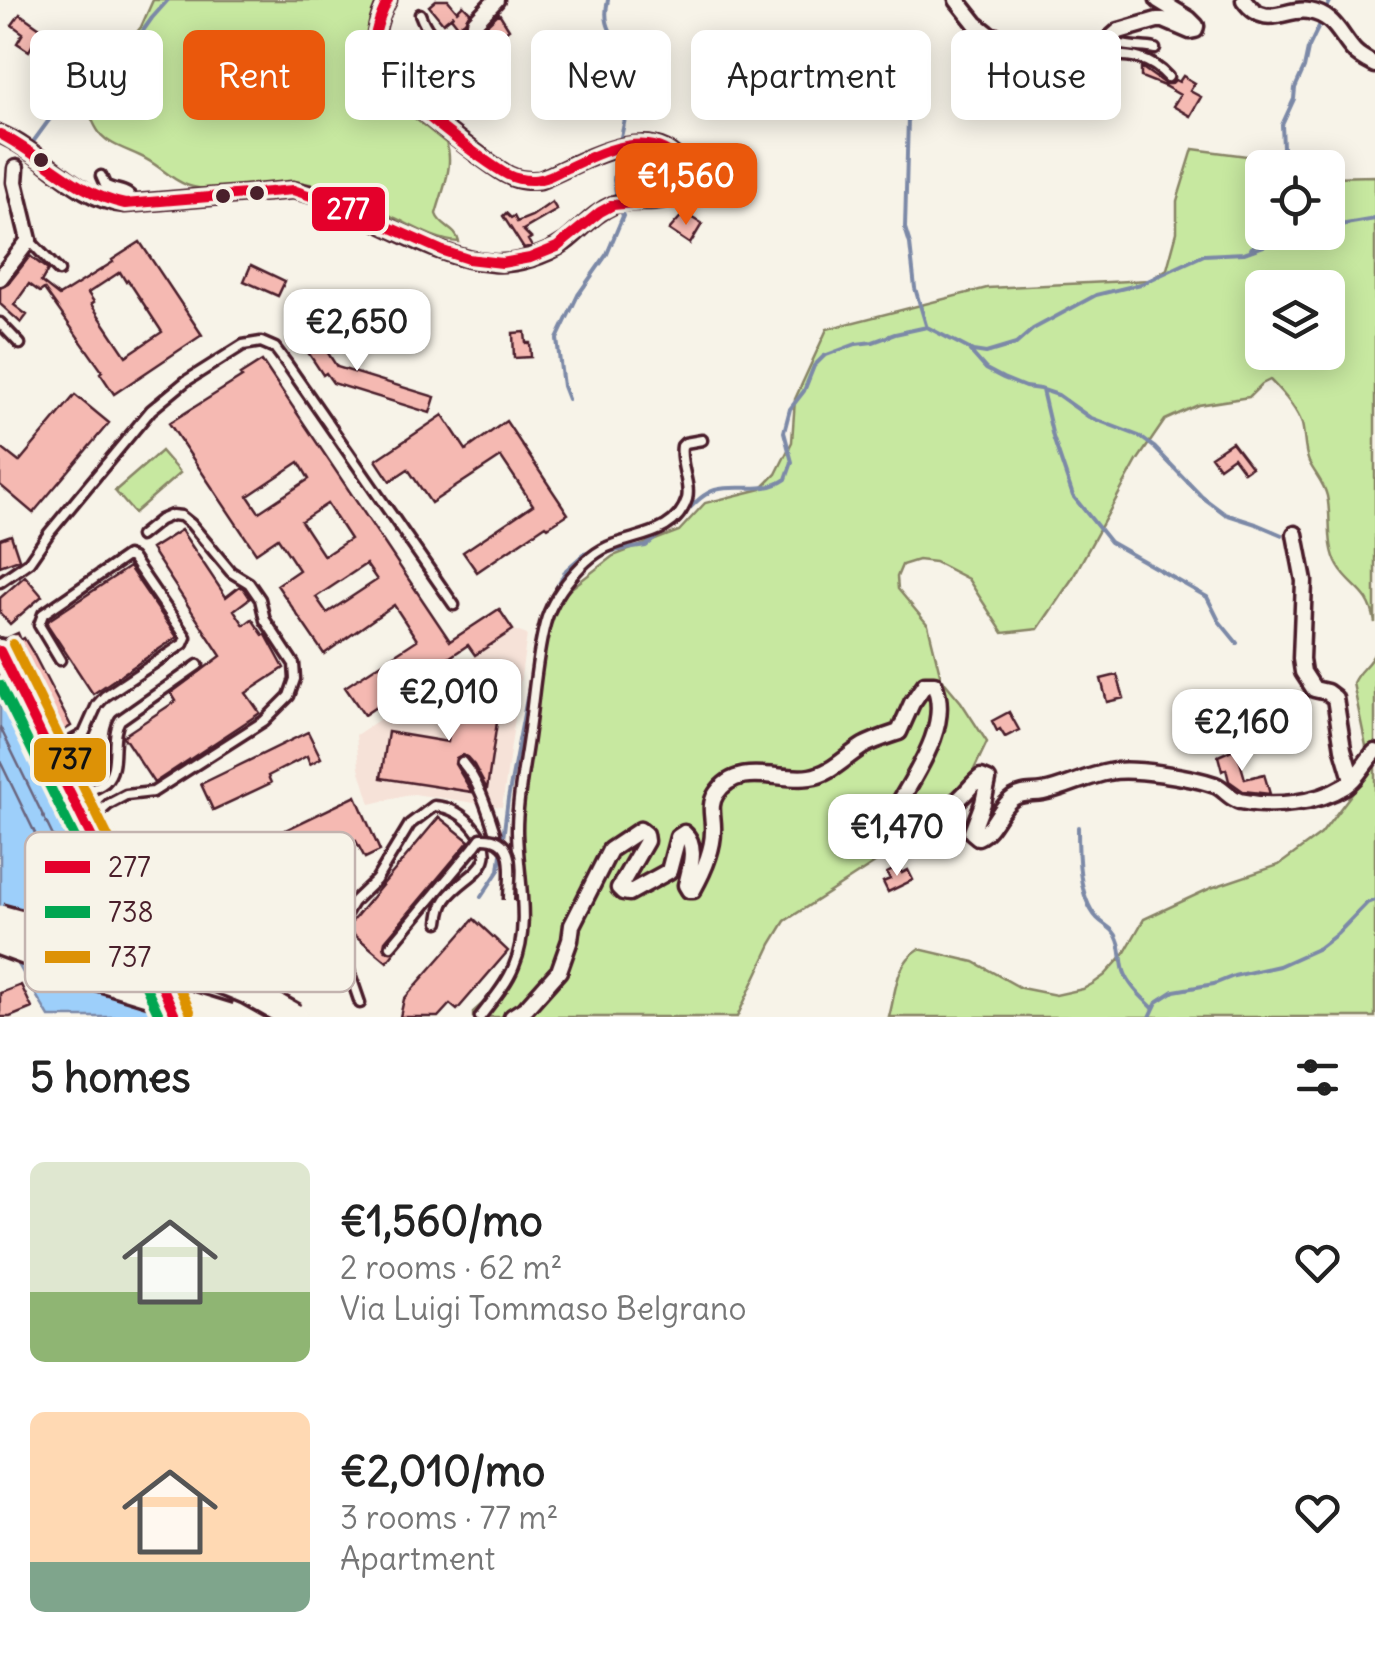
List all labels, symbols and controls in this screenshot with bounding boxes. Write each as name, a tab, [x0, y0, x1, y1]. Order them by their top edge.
chip: Buy	[30, 30, 163, 120]
chip: Rent	[183, 30, 325, 120]
chip: Filters	[345, 30, 511, 120]
chip: New	[531, 30, 671, 120]
chip: Apartment	[691, 30, 931, 120]
chip: House	[951, 30, 1121, 120]
pin: €1,560	[605, 143, 767, 228]
unlabelled marker	[31, 150, 51, 170]
map controls	[1245, 150, 1345, 370]
button: locate	[1245, 150, 1345, 250]
text: €1,560	[637, 155, 735, 196]
unlabelled marker	[247, 183, 267, 203]
line badge: 277	[310, 185, 387, 233]
unlabelled marker	[213, 186, 233, 206]
text: 277	[327, 191, 370, 227]
button: layers	[1245, 270, 1345, 370]
pin: €2,650	[276, 289, 438, 374]
text: €2,650	[306, 301, 408, 342]
pin: €2,010	[368, 659, 530, 744]
text: €2,010	[399, 671, 499, 712]
pin: €2,160	[1161, 689, 1323, 774]
text: €2,160	[1194, 701, 1290, 742]
line badge: 737	[32, 736, 108, 784]
text: 737	[48, 741, 92, 777]
pin: €1,470	[816, 794, 978, 879]
text: €1,470	[850, 806, 944, 847]
legend	[25, 832, 355, 992]
text: 277	[108, 849, 151, 885]
text: 738	[108, 894, 154, 930]
text: 737	[108, 939, 152, 975]
icon: filters	[1290, 1050, 1345, 1105]
text: 5 homes	[30, 1051, 191, 1103]
text: €1,560/mo	[340, 1195, 543, 1247]
icon: home	[110, 1202, 230, 1322]
icon: heart	[1290, 1235, 1345, 1290]
text: 2 rooms · 62 m²	[340, 1247, 563, 1288]
text: Via Luigi Tommaso Belgrano	[340, 1288, 747, 1329]
text: €2,010/mo	[340, 1445, 545, 1497]
icon: home	[110, 1452, 230, 1572]
icon: heart	[1290, 1485, 1345, 1540]
text: 3 rooms · 77 m²	[340, 1497, 559, 1538]
text: Apartment	[340, 1538, 495, 1579]

